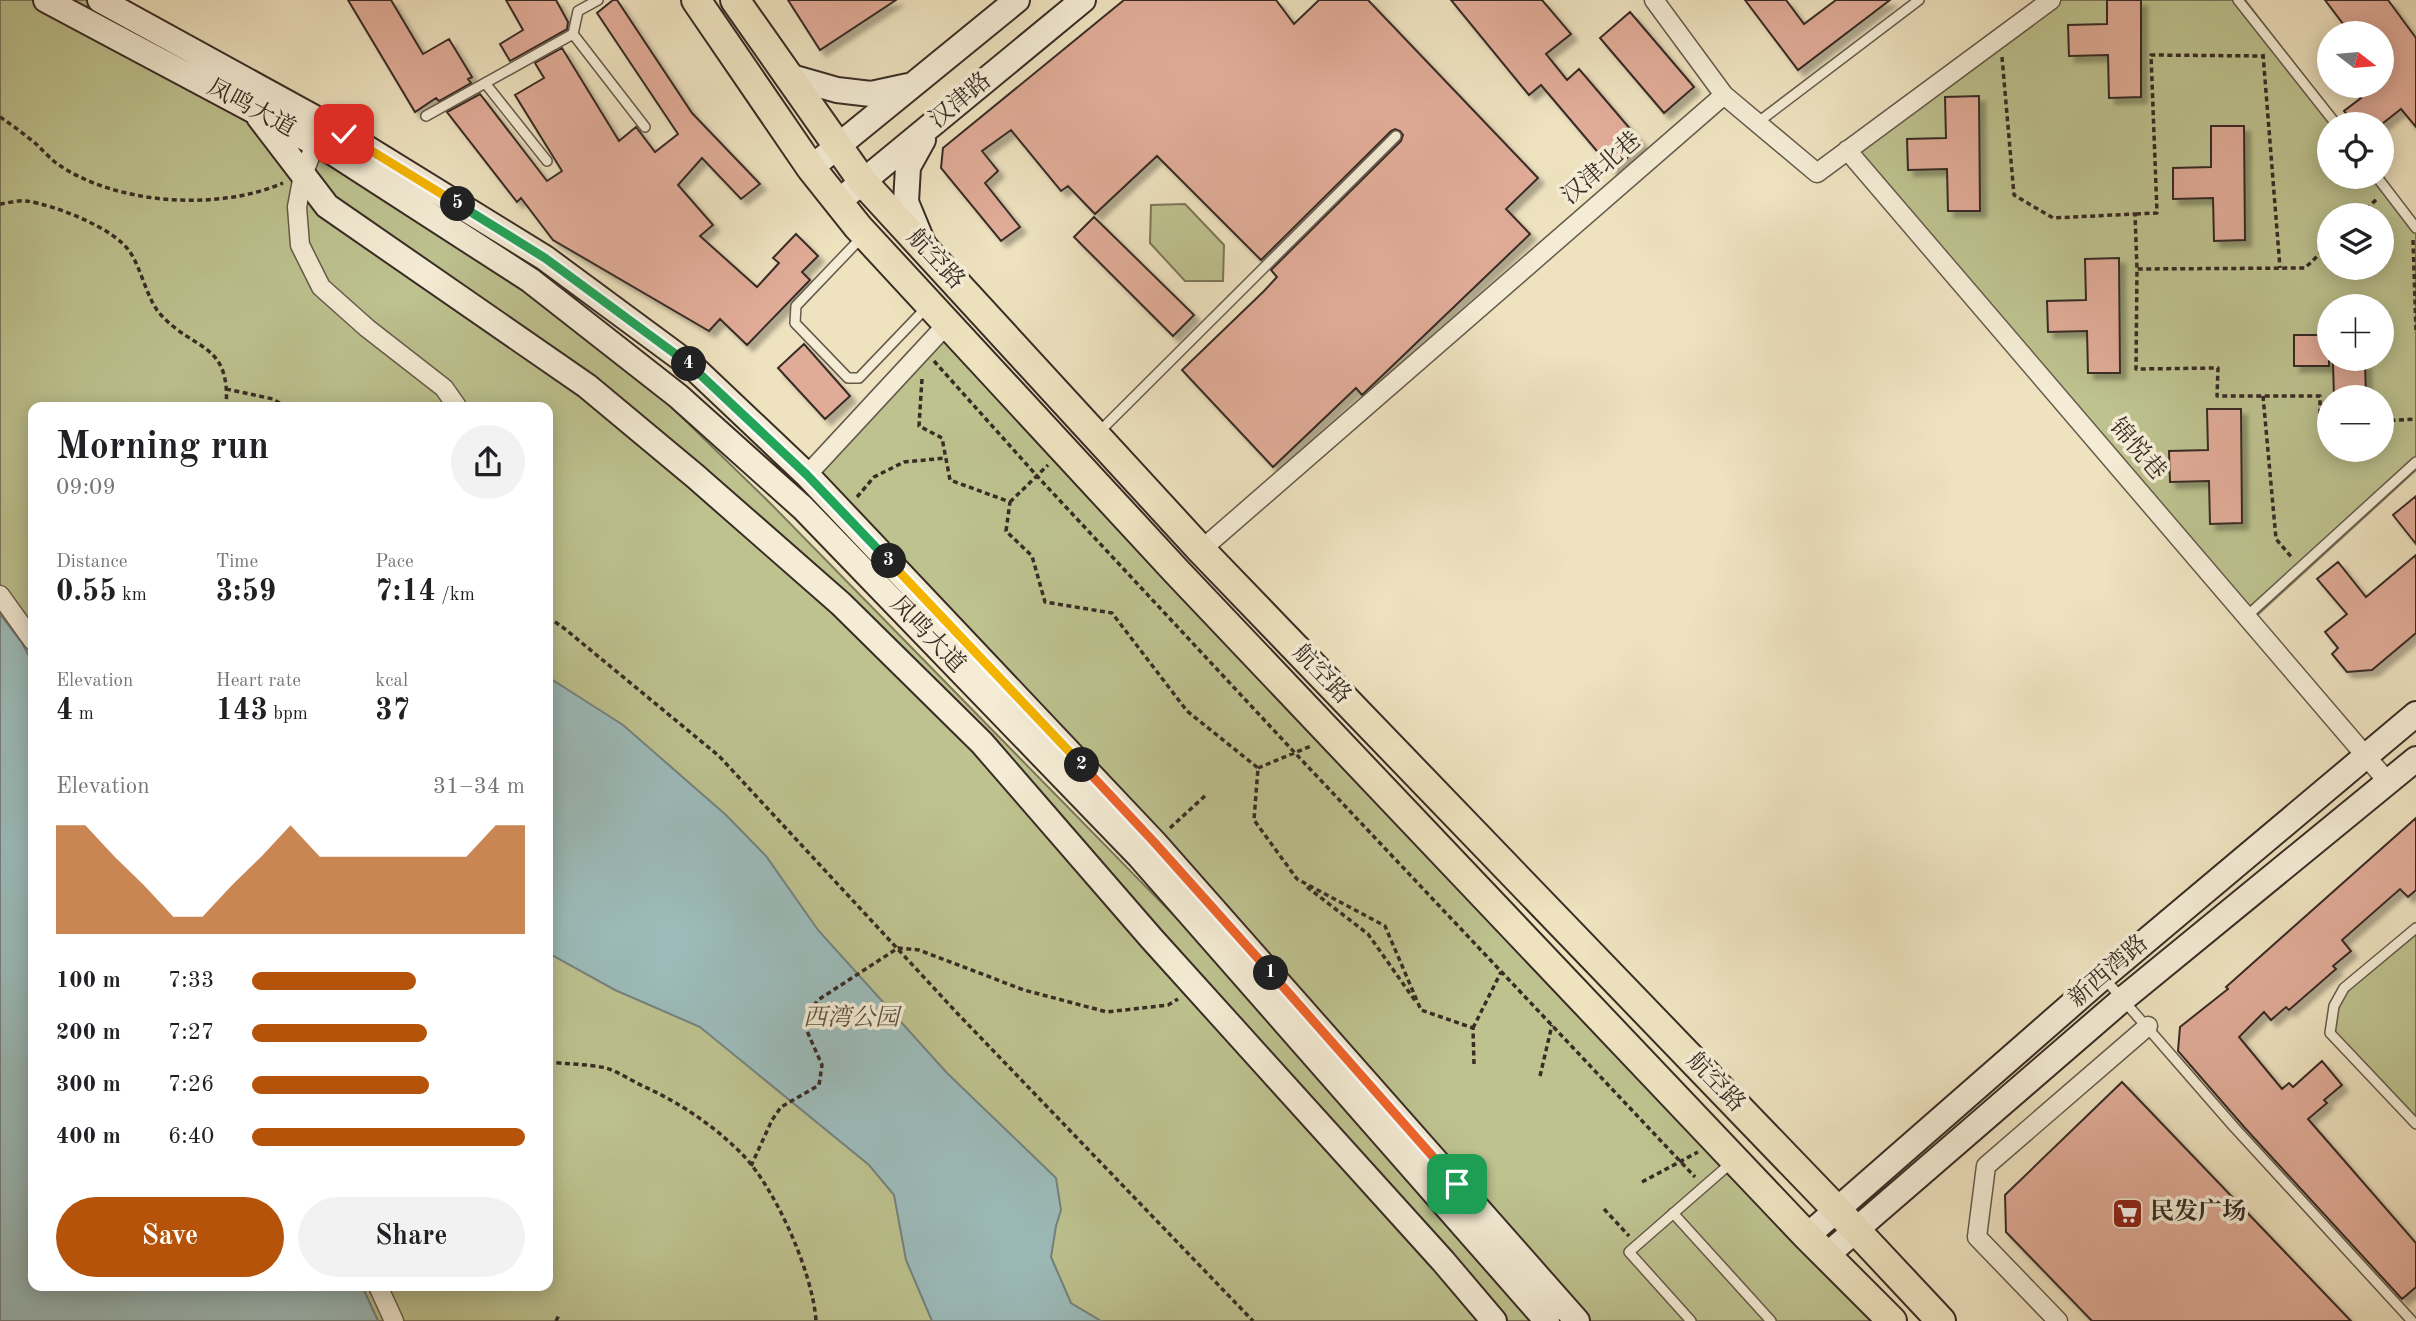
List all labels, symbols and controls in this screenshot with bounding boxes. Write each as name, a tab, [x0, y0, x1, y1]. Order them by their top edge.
north arrow	[2317, 21, 2394, 98]
map controls	[2317, 21, 2394, 462]
street label: 汉津路	[924, 66, 996, 133]
street label: 凤鸣大道	[203, 73, 300, 142]
pin	[314, 104, 374, 164]
button: locate	[2317, 112, 2394, 189]
icon: check	[325, 115, 363, 153]
street label: 汉津北巷	[1556, 126, 1646, 210]
pin: 5	[440, 186, 476, 222]
text: 5	[452, 194, 463, 213]
button: layers	[2317, 203, 2394, 280]
street label: 航空路	[902, 223, 971, 295]
button: +	[2317, 294, 2394, 371]
pin: 4	[672, 346, 706, 382]
text: 4	[683, 354, 694, 373]
button: −	[2317, 385, 2394, 462]
street label: 锦悦巷	[2104, 413, 2172, 485]
button: share	[451, 425, 525, 499]
text: Morning run	[56, 429, 269, 467]
text: 09:09	[56, 476, 116, 499]
pin: 3	[872, 544, 906, 578]
text: 3	[883, 551, 894, 570]
text: Distance	[56, 553, 128, 572]
text: Time	[216, 553, 258, 572]
text: Pace	[375, 553, 414, 572]
text: 0.55	[56, 577, 117, 607]
text: 3:59	[216, 577, 276, 607]
text: 7:14	[375, 577, 436, 607]
text: km	[117, 586, 147, 605]
text: /km	[436, 586, 475, 605]
street label: 凤鸣大道	[885, 590, 971, 678]
street label: 航空路	[1287, 639, 1357, 709]
text: Elevation	[56, 672, 133, 691]
text: Heart rate	[216, 672, 301, 691]
text: kcal	[375, 672, 408, 691]
text: 4	[56, 696, 73, 726]
text: 143	[216, 696, 268, 726]
text: 37	[375, 696, 410, 726]
text: m	[73, 705, 94, 724]
text: bpm	[268, 705, 308, 724]
pin: 2	[1064, 748, 1100, 782]
text: 2	[1076, 755, 1087, 774]
text: Elevation	[56, 775, 150, 798]
text: 31–34 m	[433, 775, 525, 798]
street label: 新西湾路	[2063, 929, 2153, 1013]
pin: 1	[1254, 956, 1288, 990]
text: 1	[1265, 963, 1276, 982]
text: 100 m	[56, 969, 121, 992]
text: 7:33	[168, 969, 214, 992]
park label: 西湾公园	[803, 1004, 903, 1031]
text: 200 m	[56, 1021, 121, 1044]
text: 7:27	[168, 1021, 214, 1044]
street label: 航空路	[1681, 1047, 1751, 1117]
text: 300 m	[56, 1073, 121, 1096]
text: 7:26	[168, 1073, 214, 1096]
text: 400 m	[56, 1125, 121, 1148]
text: 6:40	[168, 1125, 214, 1148]
pin	[1427, 1154, 1487, 1214]
icon: arrive	[1438, 1165, 1476, 1203]
supermarket icon: 民发广场	[2110, 1196, 2144, 1230]
button: Save	[56, 1197, 284, 1277]
button: Share	[298, 1197, 525, 1277]
place label: 民发广场	[2150, 1198, 2246, 1225]

